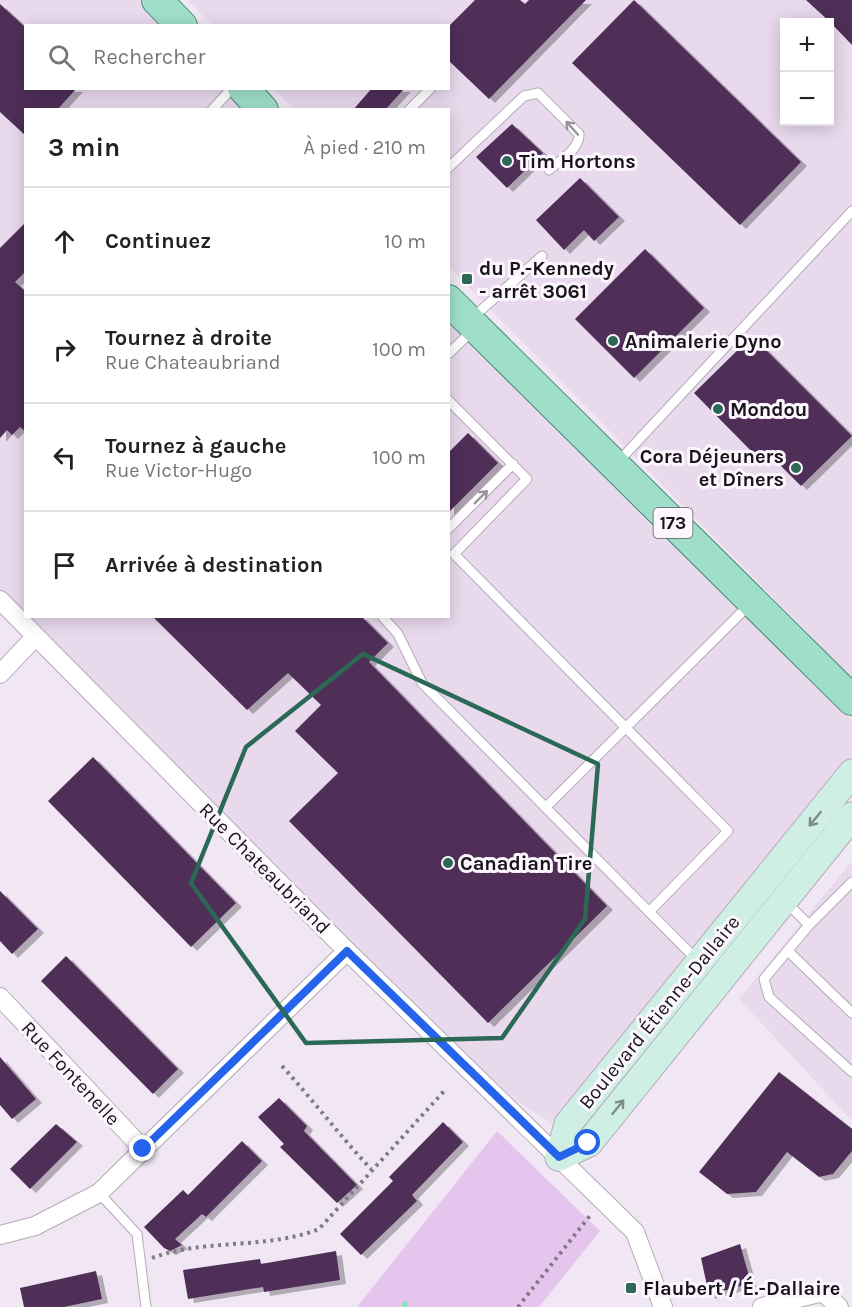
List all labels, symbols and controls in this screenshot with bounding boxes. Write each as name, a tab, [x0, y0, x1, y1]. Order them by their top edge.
map controls	[780, 18, 834, 126]
button: +	[780, 18, 834, 72]
search box	[24, 24, 450, 90]
icon: search	[45, 41, 78, 74]
text: Rechercher	[93, 44, 206, 70]
button: −	[780, 72, 834, 126]
one-way arrow	[565, 121, 579, 136]
text: 3 min	[48, 132, 120, 163]
text: À pied · 210 m	[303, 136, 426, 159]
place label: Tim Hortons	[519, 150, 636, 173]
marker: Tim Hortons	[500, 154, 514, 168]
icon: ahead	[48, 225, 81, 258]
text: Continuez	[105, 228, 211, 254]
text: 10 m	[384, 230, 426, 253]
place label: du P.-Kennedy - arrêt 3061	[479, 257, 614, 303]
marker: du P.-Kennedy - arrêt 3061	[460, 272, 474, 286]
text: Tournez à droite	[105, 325, 272, 351]
place label: Animalerie Dyno	[625, 330, 782, 353]
icon: right	[48, 333, 81, 366]
marker: Animalerie Dyno	[606, 334, 620, 348]
text: 100 m	[372, 338, 426, 361]
text: Rue Chateaubriand	[105, 351, 281, 374]
place label: Mondou	[730, 398, 807, 421]
marker: Mondou	[711, 402, 725, 416]
text: Tournez à gauche	[105, 433, 286, 459]
icon: left	[48, 441, 81, 474]
place label: Cora Déjeuners et Dîners	[640, 445, 784, 491]
text: 100 m	[372, 446, 426, 469]
text: Rue Victor-Hugo	[105, 459, 252, 482]
marker: Cora Déjeuners et Dîners	[789, 461, 803, 475]
one-way arrow	[473, 489, 488, 504]
road number: 173	[654, 508, 692, 538]
icon: arrive	[48, 549, 81, 582]
text: Arrivée à destination	[105, 552, 323, 578]
street label: Rue Chateaubriand	[194, 798, 335, 939]
one-way arrow	[809, 811, 822, 827]
place label: Canadian Tire	[460, 852, 592, 875]
marker: Canadian Tire	[441, 856, 455, 870]
street label: Boulevard Étienne-Dallaire	[573, 910, 745, 1114]
street label: Rue Fontenelle	[17, 1017, 125, 1130]
one-way arrow	[611, 1100, 625, 1115]
route start	[574, 1129, 600, 1155]
route end	[129, 1135, 155, 1161]
place label: Flaubert / É.-Dallaire	[643, 1275, 840, 1300]
marker: Flaubert / É.-Dallaire	[624, 1281, 638, 1295]

